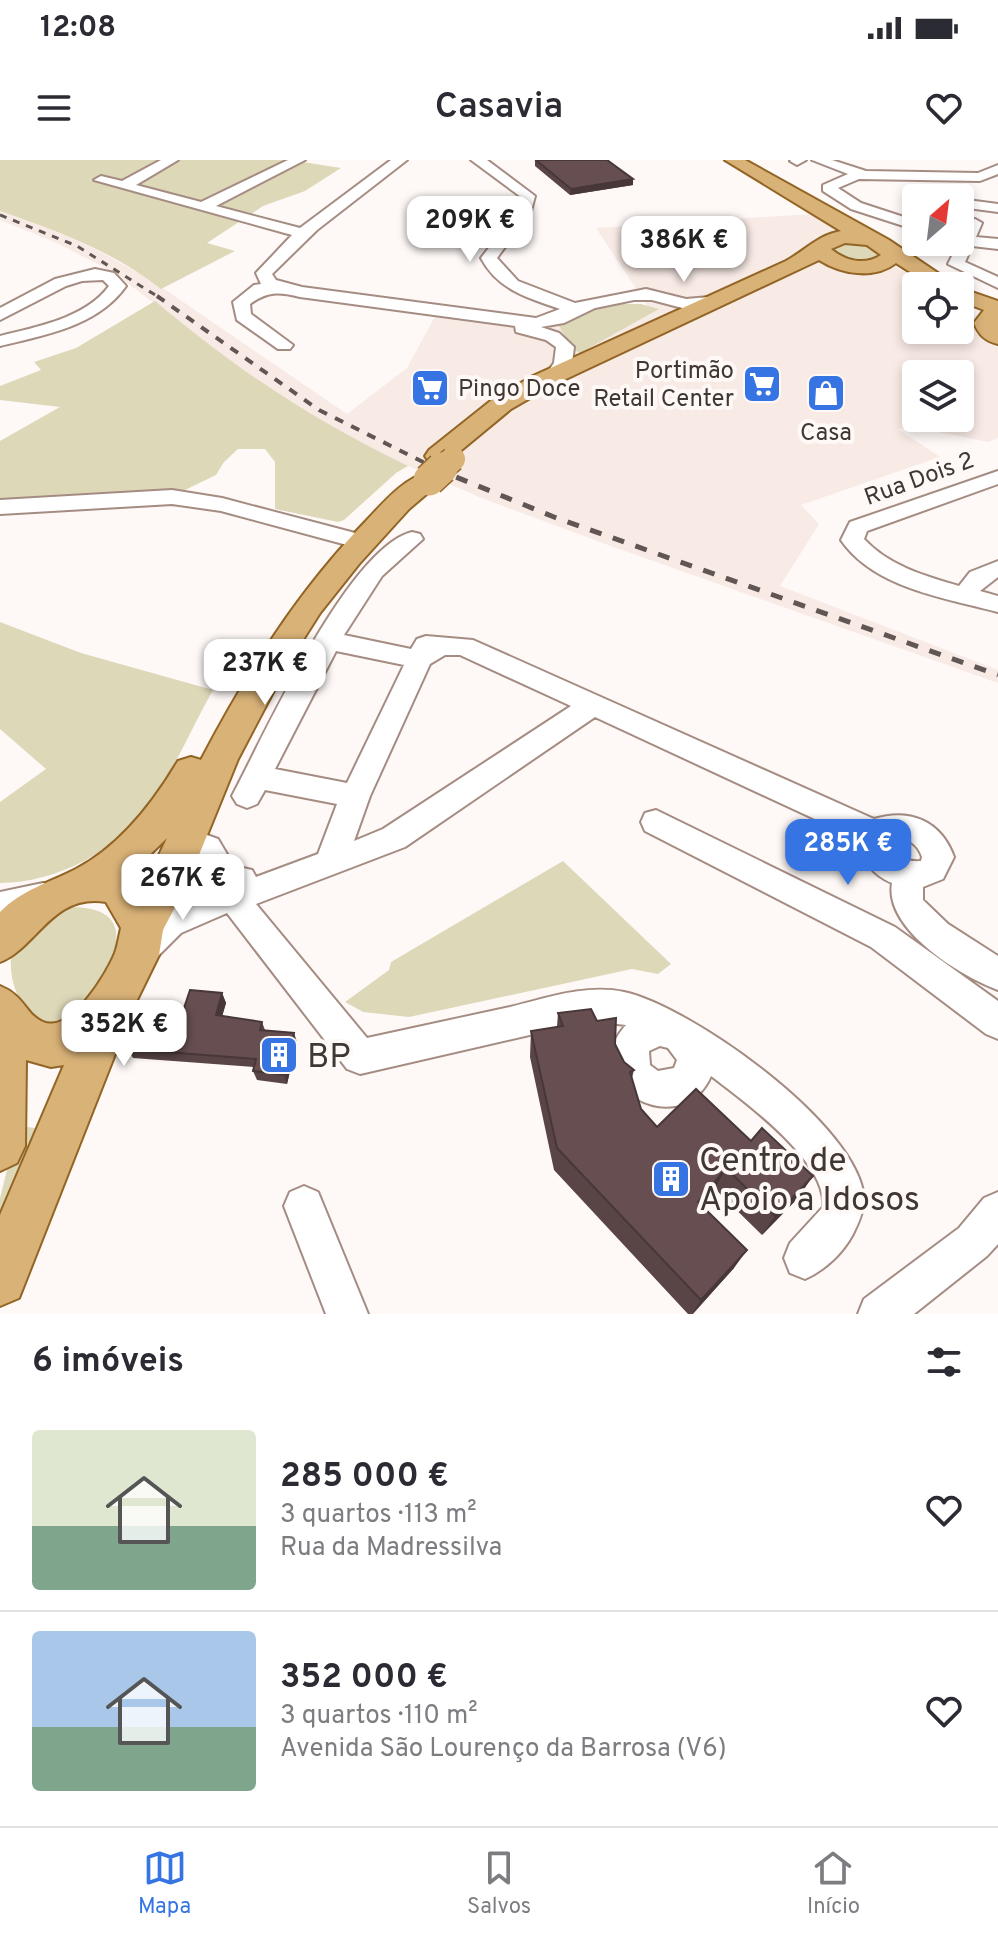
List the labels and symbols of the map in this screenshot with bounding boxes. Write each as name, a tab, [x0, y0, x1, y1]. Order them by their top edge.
north arrow	[902, 184, 974, 256]
pin: 209K €	[405, 196, 535, 264]
pin: 386K €	[619, 216, 749, 284]
place label: Portimão Retail Center	[593, 357, 734, 415]
supermarket icon: Portimão Retail Center	[741, 363, 783, 405]
supermarket icon: Pingo Doce	[409, 367, 451, 409]
shop icon: Casa	[805, 372, 847, 414]
place label: Pingo Doce	[458, 375, 581, 405]
place label: Casa	[800, 419, 852, 449]
street label: Rua Dois 2	[861, 446, 979, 514]
pin: 237K €	[200, 639, 330, 707]
pin: 285K €	[783, 819, 913, 887]
pin: 267K €	[118, 854, 248, 922]
pin: 352K €	[59, 1000, 189, 1068]
building icon: BP	[258, 1034, 300, 1076]
place label: BP	[307, 1037, 351, 1080]
place label: Centro de Apoio a Idosos	[699, 1141, 920, 1223]
building icon: Centro de Apoio a Idosos	[650, 1158, 692, 1200]

